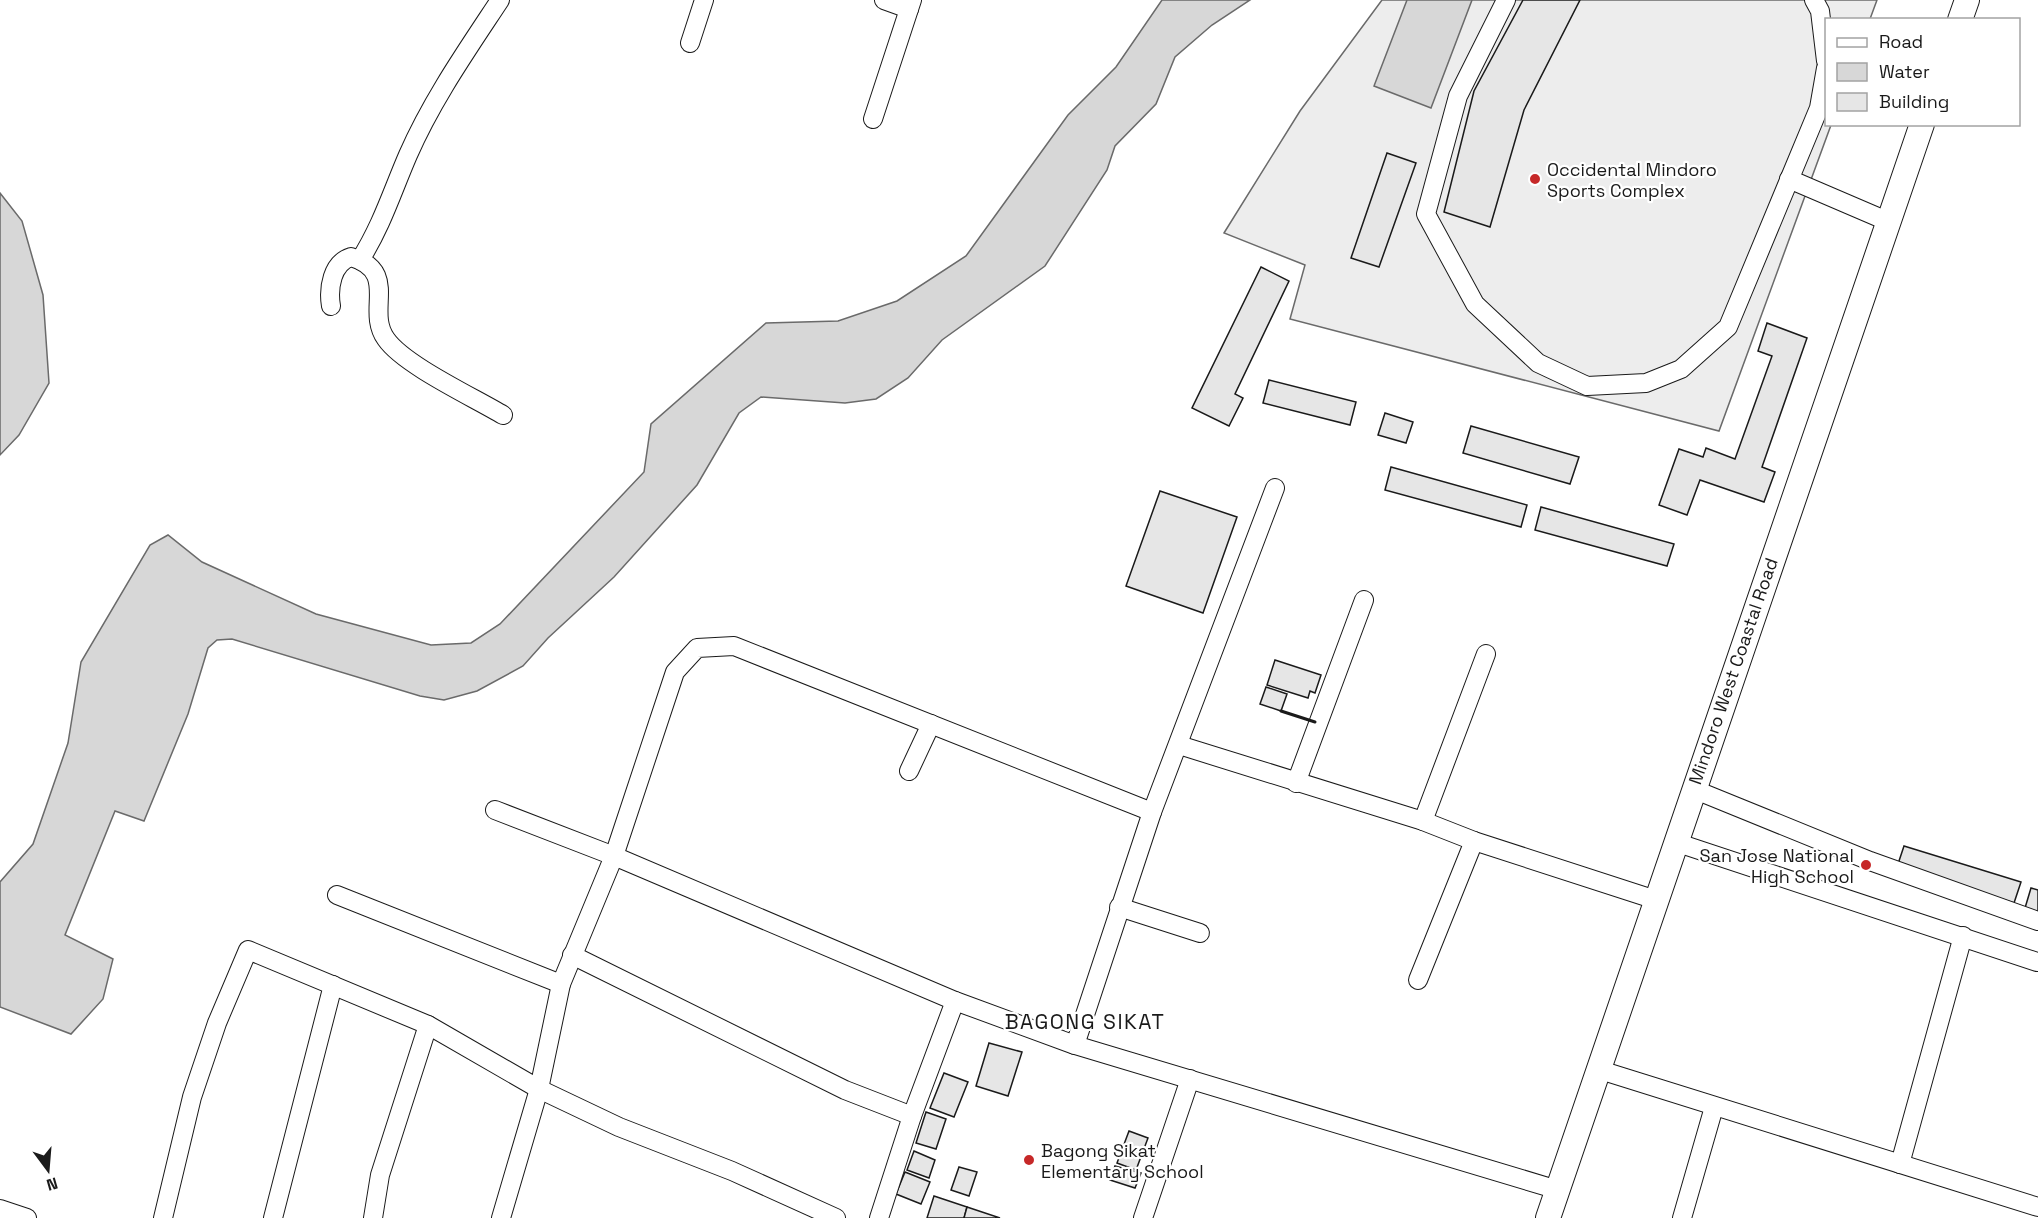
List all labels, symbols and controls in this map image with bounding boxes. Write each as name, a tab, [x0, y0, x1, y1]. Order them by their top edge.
legend	[1825, 18, 2020, 126]
text: Road	[1879, 30, 1923, 53]
text: Water	[1879, 60, 1930, 83]
text: Building	[1879, 90, 1949, 113]
place label: Occidental Mindoro Sports Complex	[1547, 158, 1717, 202]
marker: Occidental Mindoro Sports Complex	[1528, 172, 1542, 186]
street label: Mindoro West Coastal Road	[1683, 555, 1783, 787]
place label: San Jose National High School	[1700, 844, 1854, 888]
marker: San Jose National High School	[1859, 858, 1873, 872]
district label: BAGONG SIKAT	[1005, 1008, 1165, 1035]
place label: Bagong Sikat Elementary School	[1041, 1139, 1204, 1183]
north arrow	[18, 1140, 78, 1200]
marker: Bagong Sikat Elementary School	[1022, 1153, 1036, 1167]
text: N	[44, 1172, 60, 1196]

